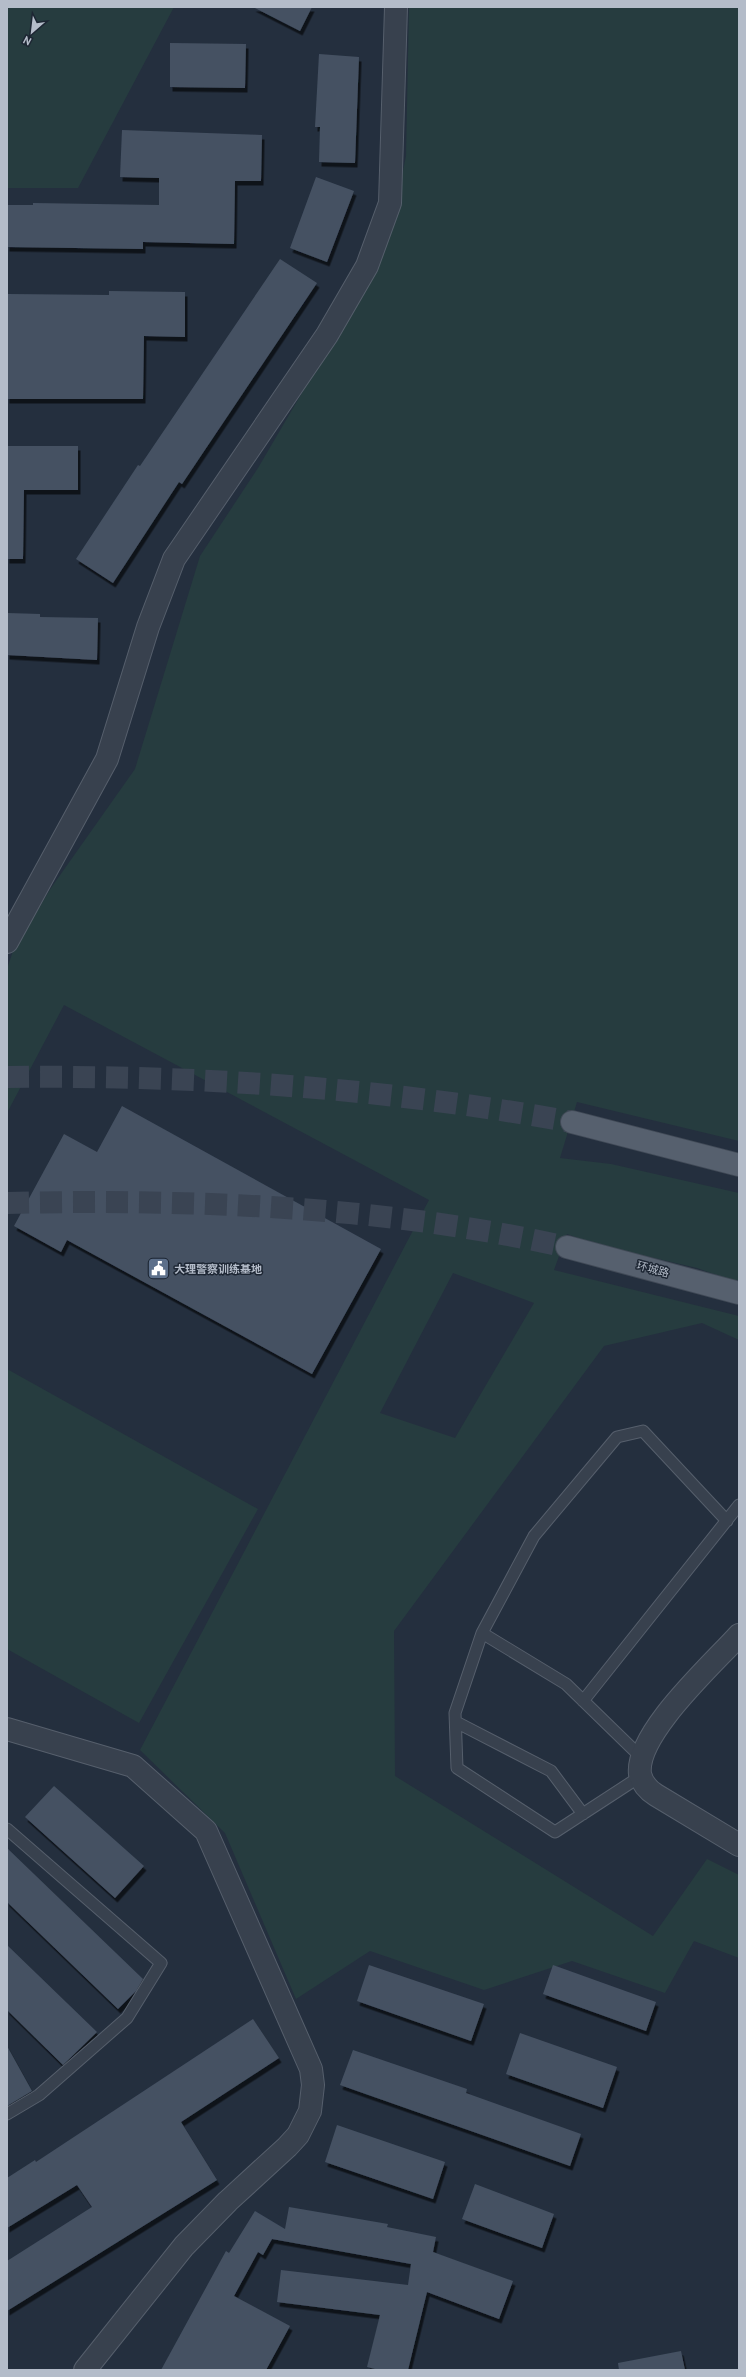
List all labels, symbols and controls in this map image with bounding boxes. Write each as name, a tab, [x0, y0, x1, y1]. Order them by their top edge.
north arrow	[12, 12, 52, 52]
text: N	[21, 33, 34, 49]
public building icon: 大理警察训练基地	[146, 1256, 172, 1282]
street label: 环城路	[635, 1258, 671, 1280]
place label: 大理警察训练基地	[174, 1262, 262, 1276]

